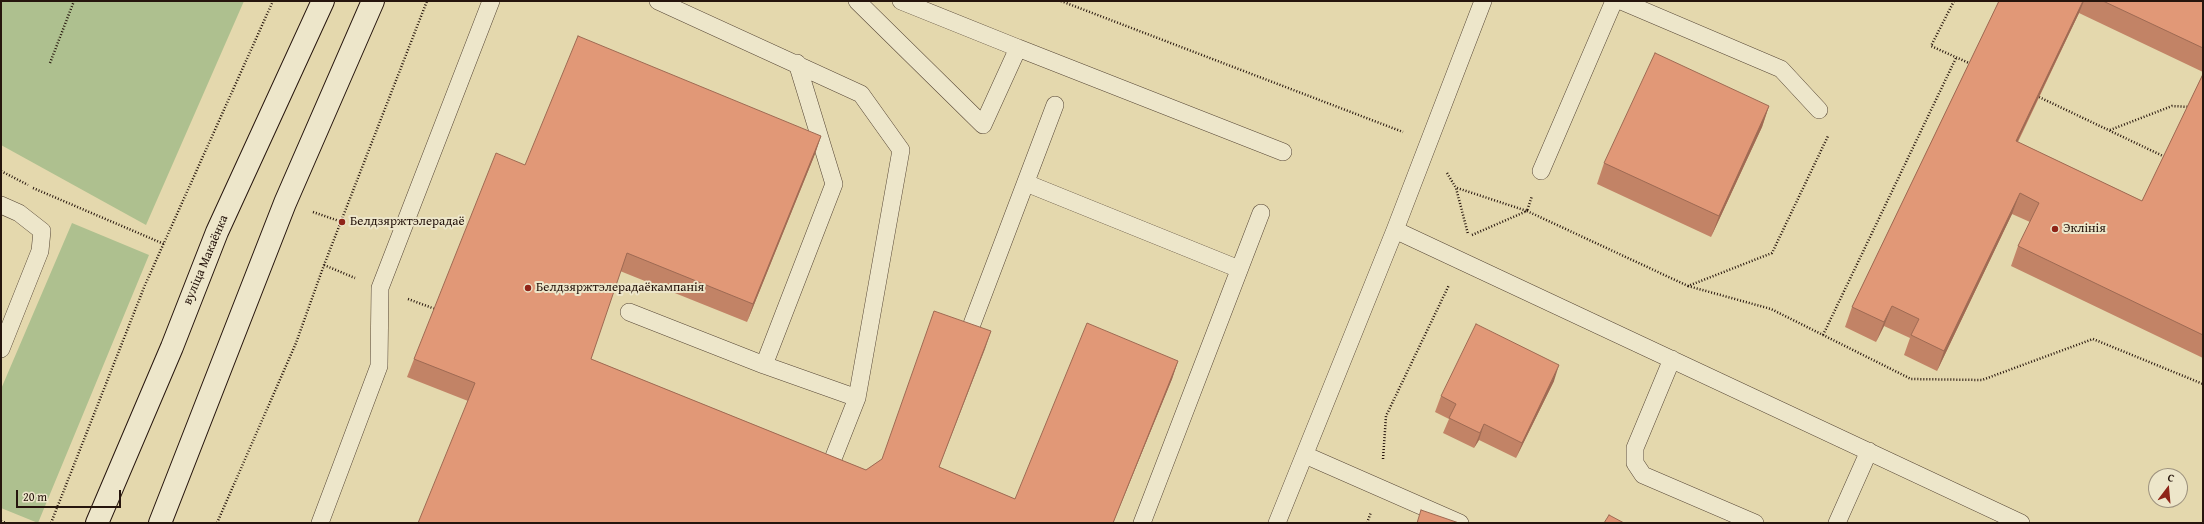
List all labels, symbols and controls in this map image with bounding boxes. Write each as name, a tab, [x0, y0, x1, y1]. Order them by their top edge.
street label: вуліца Макаёнка	[180, 213, 232, 307]
place label: Белдзяржтэлерадаё	[350, 214, 465, 230]
marker: Белдзяржтэлерадаё	[337, 217, 347, 227]
place label: Эклінія	[2063, 221, 2106, 237]
marker: Эклінія	[2050, 224, 2060, 234]
place label: Белдзяржтэлерадаёкампанія	[536, 280, 704, 296]
marker: Белдзяржтэлерадаёкампанія	[523, 283, 533, 293]
north arrow	[2148, 468, 2188, 508]
text: С	[2166, 469, 2176, 486]
scale bar	[18, 482, 123, 508]
text: 20 m	[23, 488, 47, 505]

